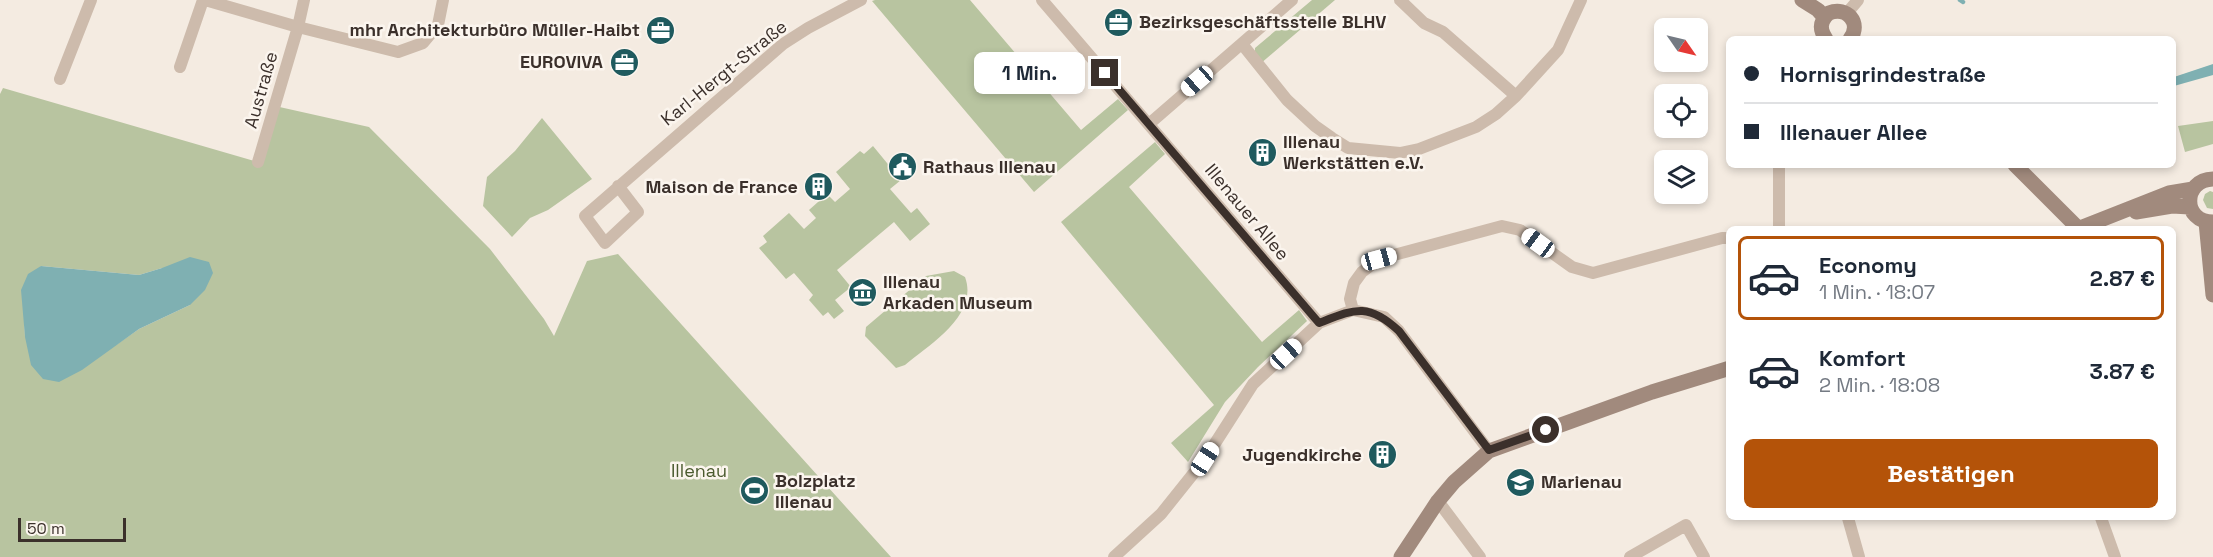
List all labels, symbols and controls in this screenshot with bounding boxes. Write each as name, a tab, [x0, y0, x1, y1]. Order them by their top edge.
office icon: Bezirksgeschäftsstelle BLHV	[1102, 6, 1134, 38]
place label: Bezirksgeschäftsstelle BLHV	[1139, 10, 1386, 33]
office icon: mhr Architekturbüro Müller-Haibt	[645, 14, 677, 46]
street label: Karl-Hergt-Straße	[656, 15, 791, 130]
place label: mhr Architekturbüro Müller-Haibt	[350, 18, 640, 41]
north arrow	[1654, 18, 1708, 72]
map controls	[1654, 18, 1708, 204]
office icon: EUROVIVA	[608, 46, 640, 78]
street label: Austraße	[239, 49, 282, 131]
place label: EUROVIVA	[520, 50, 604, 73]
callout: 1 Min.	[973, 52, 1084, 94]
route end	[1091, 59, 1118, 86]
text: 1 Min.	[1002, 60, 1057, 86]
text: Hornisgrindestraße	[1780, 60, 1986, 88]
car	[1178, 62, 1216, 100]
button: locate	[1654, 84, 1708, 138]
text: Illenauer Allee	[1780, 118, 1928, 146]
place label: Illenau Werkstätten e.V.	[1283, 130, 1424, 174]
building icon: Illenau Werkstätten e.V.	[1246, 136, 1278, 168]
button: layers	[1654, 150, 1708, 204]
public building icon: Rathaus Illenau	[886, 151, 918, 183]
place label: Rathaus Illenau	[923, 155, 1056, 178]
street label: Illenauer Allee	[1200, 159, 1295, 265]
building icon: Maison de France	[803, 171, 835, 203]
place label: Maison de France	[645, 175, 798, 198]
car	[1518, 225, 1558, 261]
car	[1359, 246, 1399, 272]
icon: car	[1747, 251, 1801, 305]
text: Economy	[1819, 251, 1917, 279]
text: 2.87 €	[2090, 264, 2155, 292]
place label: Illenau Arkaden Museum	[883, 270, 1033, 314]
museum icon: Illenau Arkaden Museum	[846, 276, 878, 308]
text: 1 Min. · 18:07	[1819, 279, 1935, 305]
car	[1267, 335, 1305, 373]
icon: car	[1747, 344, 1801, 398]
text: Komfort	[1819, 344, 1906, 372]
text: 3.87 €	[2089, 357, 2155, 385]
text: 2 Min. · 18:08	[1819, 372, 1940, 398]
route start	[1532, 416, 1559, 443]
car	[1188, 439, 1222, 479]
building icon: Jugendkirche	[1367, 439, 1399, 471]
button: Bestätigen	[1744, 439, 2158, 508]
place label: Jugendkirche	[1242, 443, 1362, 466]
park label: Illenau	[671, 459, 727, 482]
school or university icon: Marienau	[1504, 466, 1536, 498]
place label: Bolzplatz Illenau	[775, 469, 856, 513]
place label: Marienau	[1541, 470, 1622, 493]
sports icon: Bolzplatz Illenau	[738, 475, 770, 507]
scale bar	[18, 515, 126, 542]
text: 50 m	[27, 518, 65, 539]

